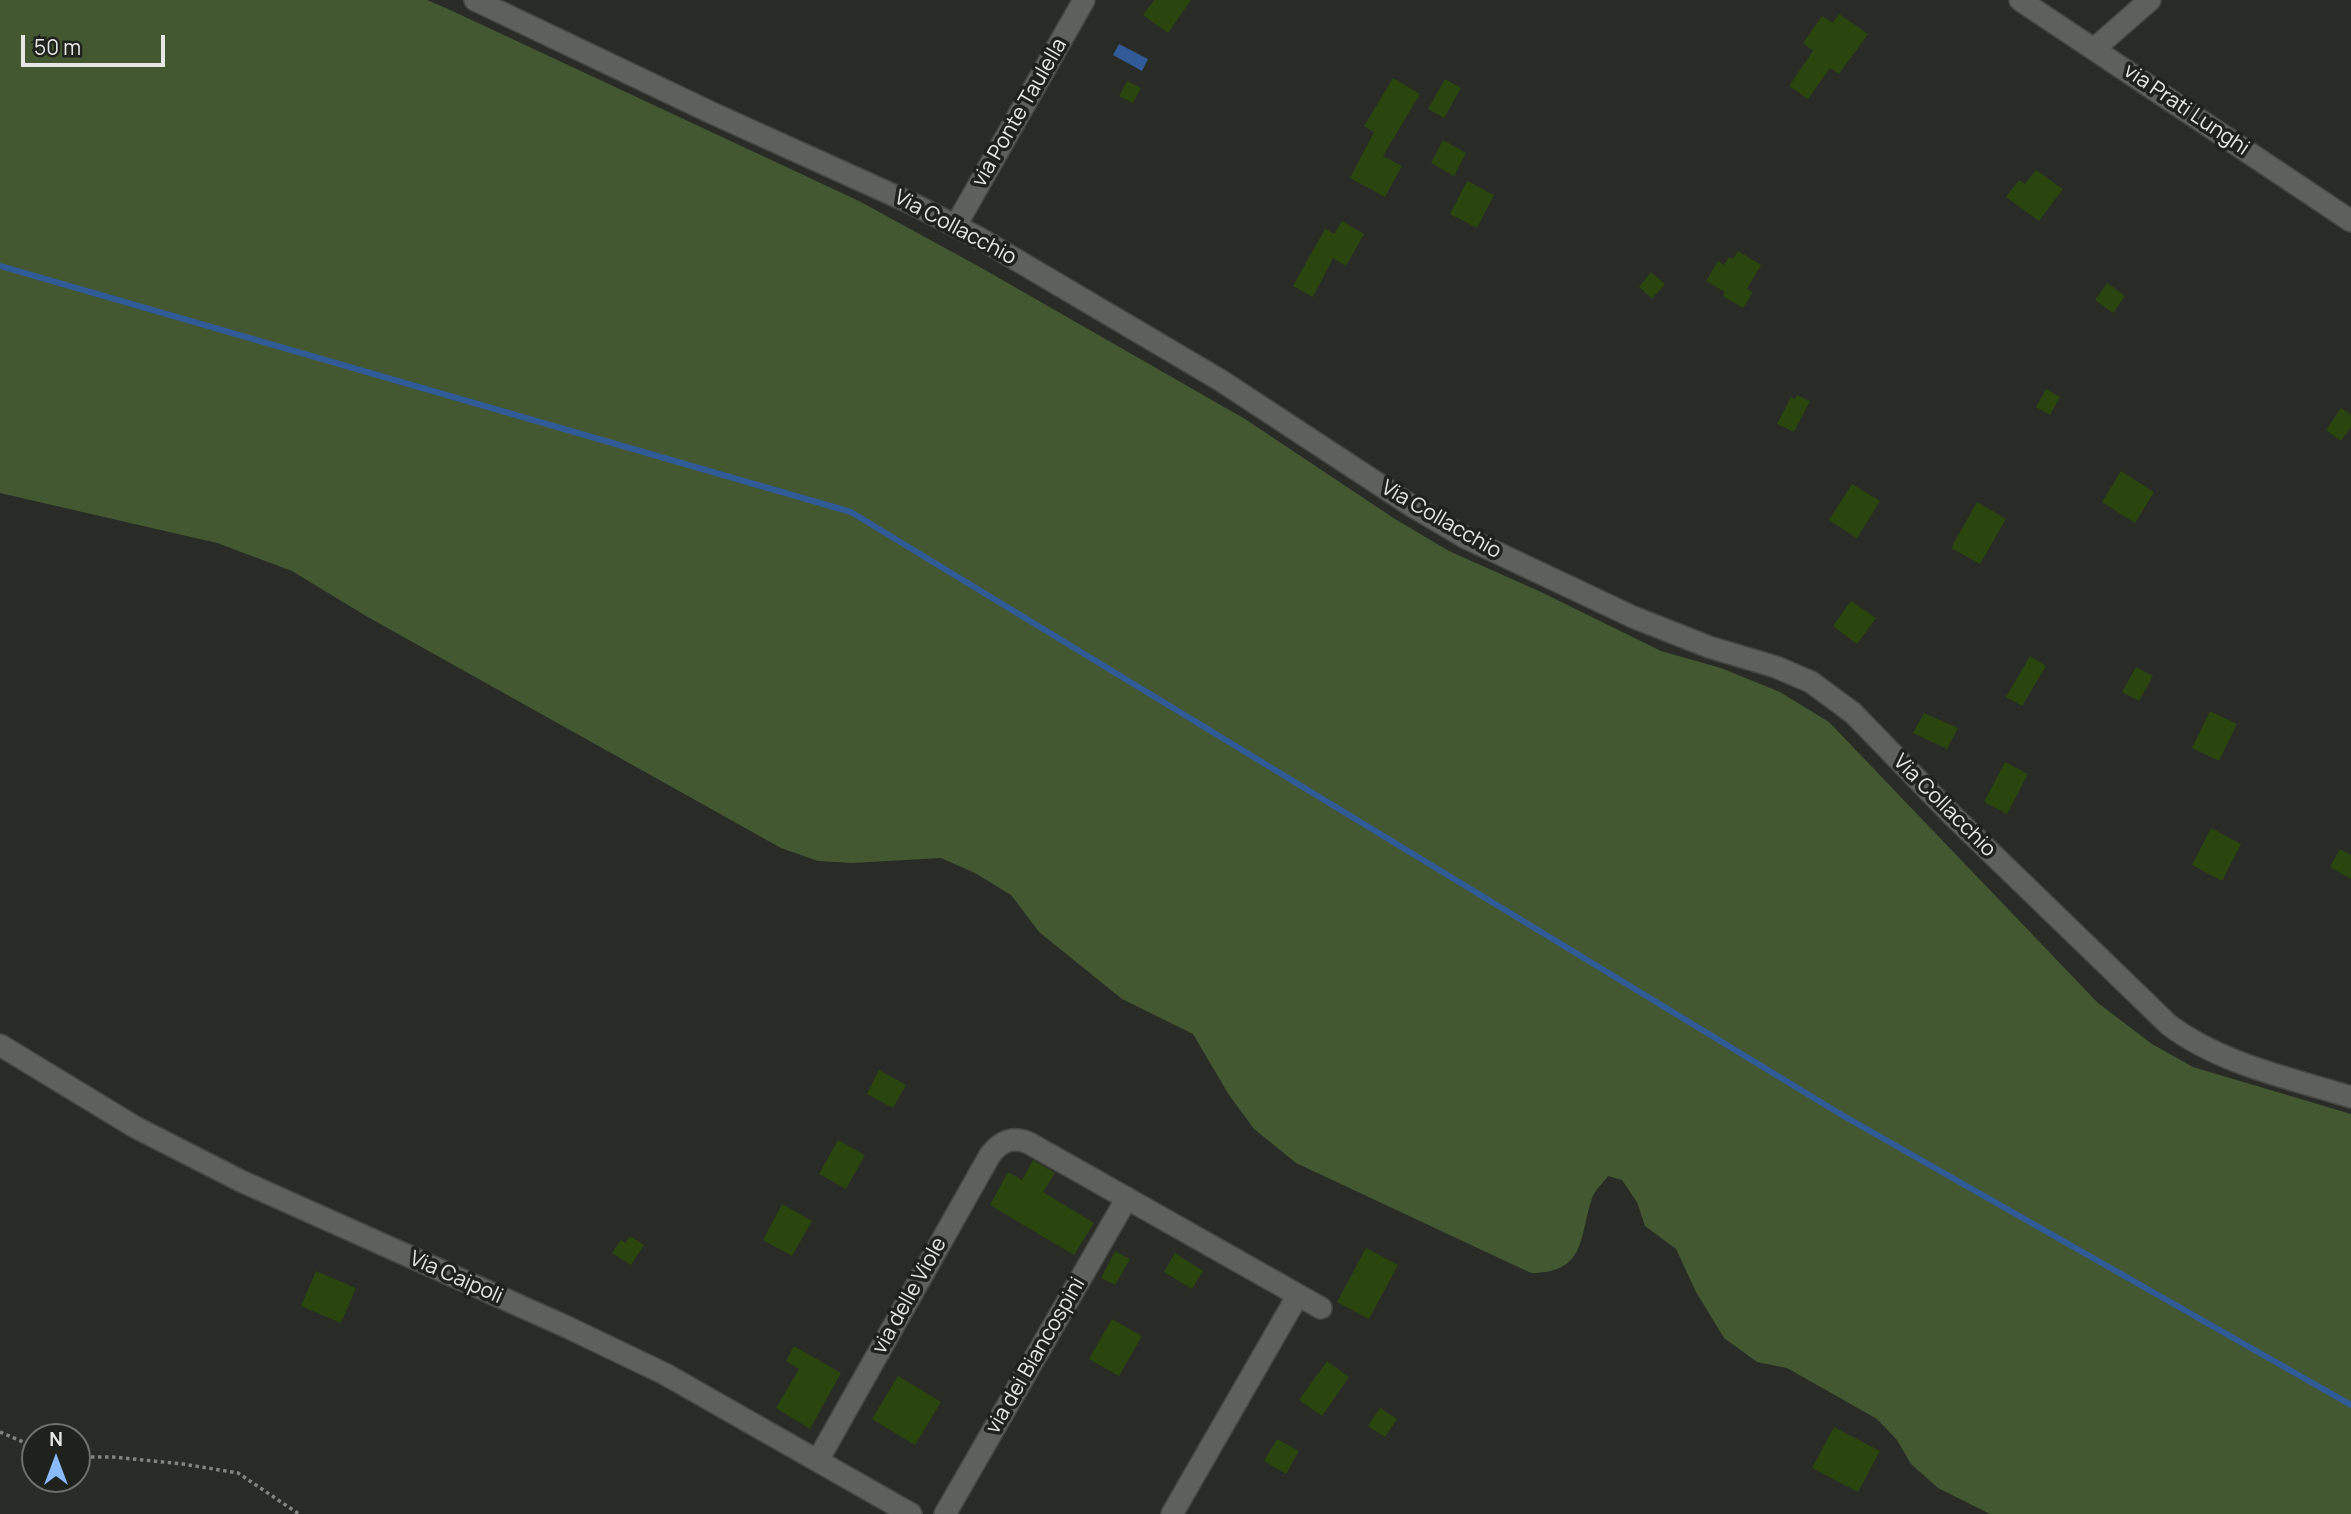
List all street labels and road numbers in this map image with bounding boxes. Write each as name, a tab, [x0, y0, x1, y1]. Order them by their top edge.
street label: via Ponte Taulella	[967, 34, 1073, 192]
street label: via Prati Lunghi	[2118, 59, 2254, 161]
street label: Via Collacchio	[890, 185, 1020, 271]
street label: Via Collacchio	[1376, 475, 1506, 565]
street label: Via Collacchio	[1887, 749, 2001, 863]
street label: via delle Viole	[868, 1233, 952, 1359]
street label: Via Caipoli	[406, 1246, 506, 1310]
street label: via dei Biancospini	[981, 1273, 1091, 1439]

